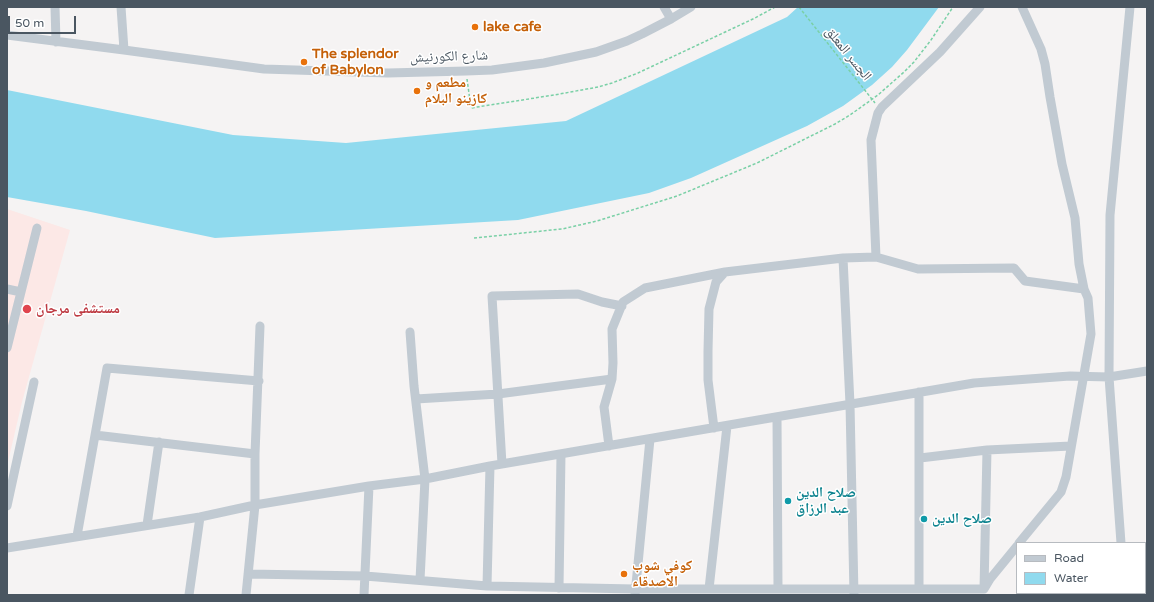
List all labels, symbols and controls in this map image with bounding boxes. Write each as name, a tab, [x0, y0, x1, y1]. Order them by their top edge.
scale bar	[10, 8, 78, 34]
text: 50 m	[15, 16, 44, 30]
place label: lake cafe	[483, 19, 541, 35]
marker: lake cafe	[470, 22, 480, 32]
street label: الجسر المعلق	[821, 24, 875, 84]
place label: The splendor of Babylon	[312, 46, 399, 78]
street label: شارع الكورنيش	[410, 47, 488, 67]
marker: The splendor of Babylon	[299, 57, 309, 67]
place label: مطعم و كازينو البلام	[425, 75, 487, 108]
marker: مطعم و كازينو البلام	[412, 86, 422, 96]
place label: مستشفى مرجان	[36, 301, 120, 317]
marker: مستشفى مرجان	[21, 303, 33, 315]
place label: صلاح الدين عبد الرزاق	[796, 485, 856, 518]
marker: صلاح الدين عبد الرزاق	[783, 496, 793, 506]
place label: صلاح الدين	[932, 511, 992, 527]
marker: صلاح الدين	[919, 514, 929, 524]
legend	[1016, 542, 1146, 594]
text: Road	[1054, 551, 1084, 565]
place label: كوفي شوب الاصدقاء	[632, 558, 692, 590]
marker: كوفي شوب الاصدقاء	[619, 569, 629, 579]
text: Water	[1054, 571, 1088, 585]

